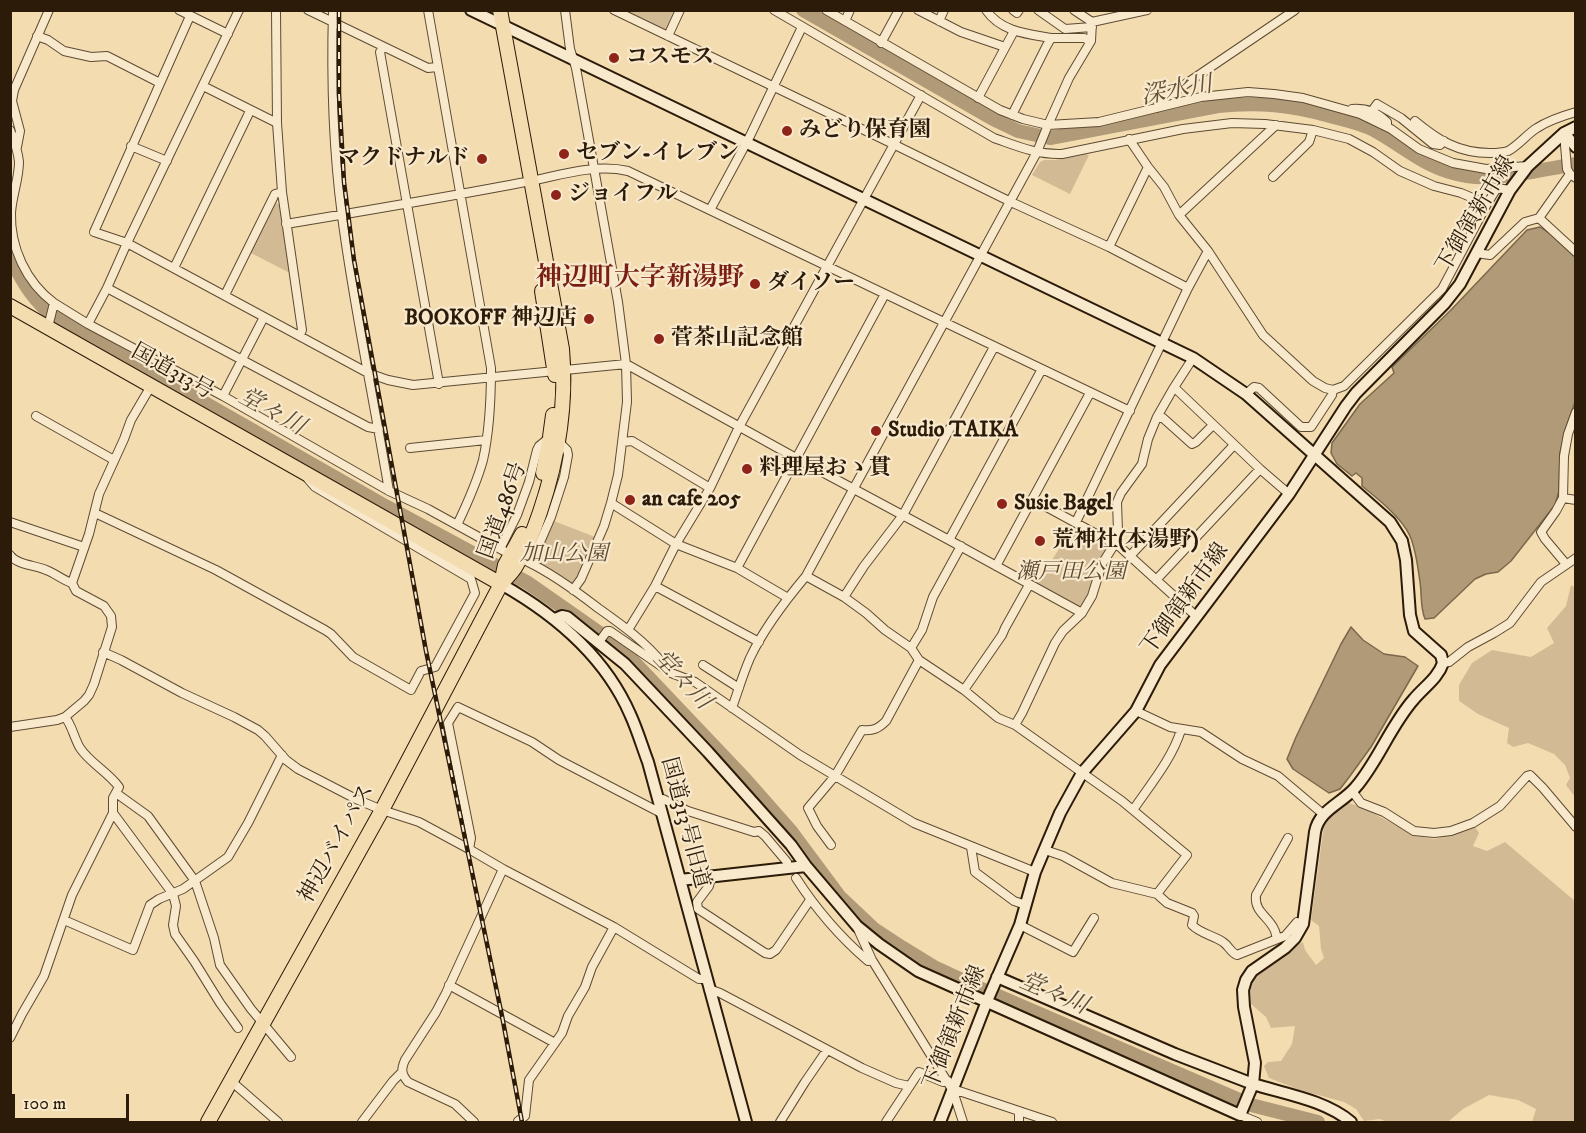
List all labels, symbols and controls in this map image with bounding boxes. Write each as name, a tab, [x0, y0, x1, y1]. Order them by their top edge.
place label: コスモス	[626, 45, 714, 71]
marker: コスモス	[607, 51, 621, 65]
water label: 深水川	[1139, 72, 1215, 112]
place label: みどり保育園	[799, 118, 931, 144]
marker: みどり保育園	[780, 124, 794, 138]
place label: セブン-イレブン	[576, 141, 739, 167]
place label: マクドナルド	[338, 146, 470, 172]
marker: セブン-イレブン	[557, 147, 571, 161]
marker: マクドナルド	[475, 152, 489, 166]
street label: 下御領新市線	[1432, 152, 1522, 278]
place label: ジョイフル	[568, 182, 678, 208]
marker: ジョイフル	[549, 188, 563, 202]
district label: 神辺町大字新湯野	[536, 264, 744, 296]
place label: ダイソー	[767, 271, 855, 297]
marker: ダイソー	[748, 277, 762, 291]
place label: BOOKOFF 神辺店	[404, 306, 577, 332]
marker: BOOKOFF 神辺店	[582, 312, 596, 326]
place label: 菅茶山記念館	[671, 326, 803, 352]
marker: 菅茶山記念館	[652, 332, 666, 346]
street label: 国道313号	[126, 340, 218, 406]
water label: 堂々川	[233, 383, 309, 443]
place label: Studio TAIKA	[888, 418, 1018, 444]
marker: Studio TAIKA	[869, 424, 883, 438]
place label: 料理屋おゝ貫	[759, 456, 891, 482]
street label: 国道486号	[474, 459, 534, 563]
marker: 料理屋おゝ貫	[740, 462, 754, 476]
place label: an cafe 205	[642, 487, 741, 513]
place label: Susie Bagel	[1014, 491, 1113, 517]
marker: an cafe 205	[623, 493, 637, 507]
marker: Susie Bagel	[995, 497, 1009, 511]
place label: 荒神社(本湯野)	[1052, 528, 1199, 554]
marker: 荒神社(本湯野)	[1033, 534, 1047, 548]
street label: 下御領新市線	[1137, 539, 1235, 661]
park label: 加山公園	[520, 542, 608, 568]
park label: 瀬戸田公園	[1016, 560, 1126, 586]
water label: 堂々川	[646, 645, 716, 717]
street label: 国道313号旧道	[654, 755, 714, 891]
street label: 神辺バイパス	[294, 780, 382, 908]
street label: 下御領新市線	[919, 962, 993, 1094]
water label: 堂々川	[1014, 968, 1092, 1022]
scale bar	[15, 1082, 132, 1120]
text: 100 m	[23, 1093, 66, 1115]

